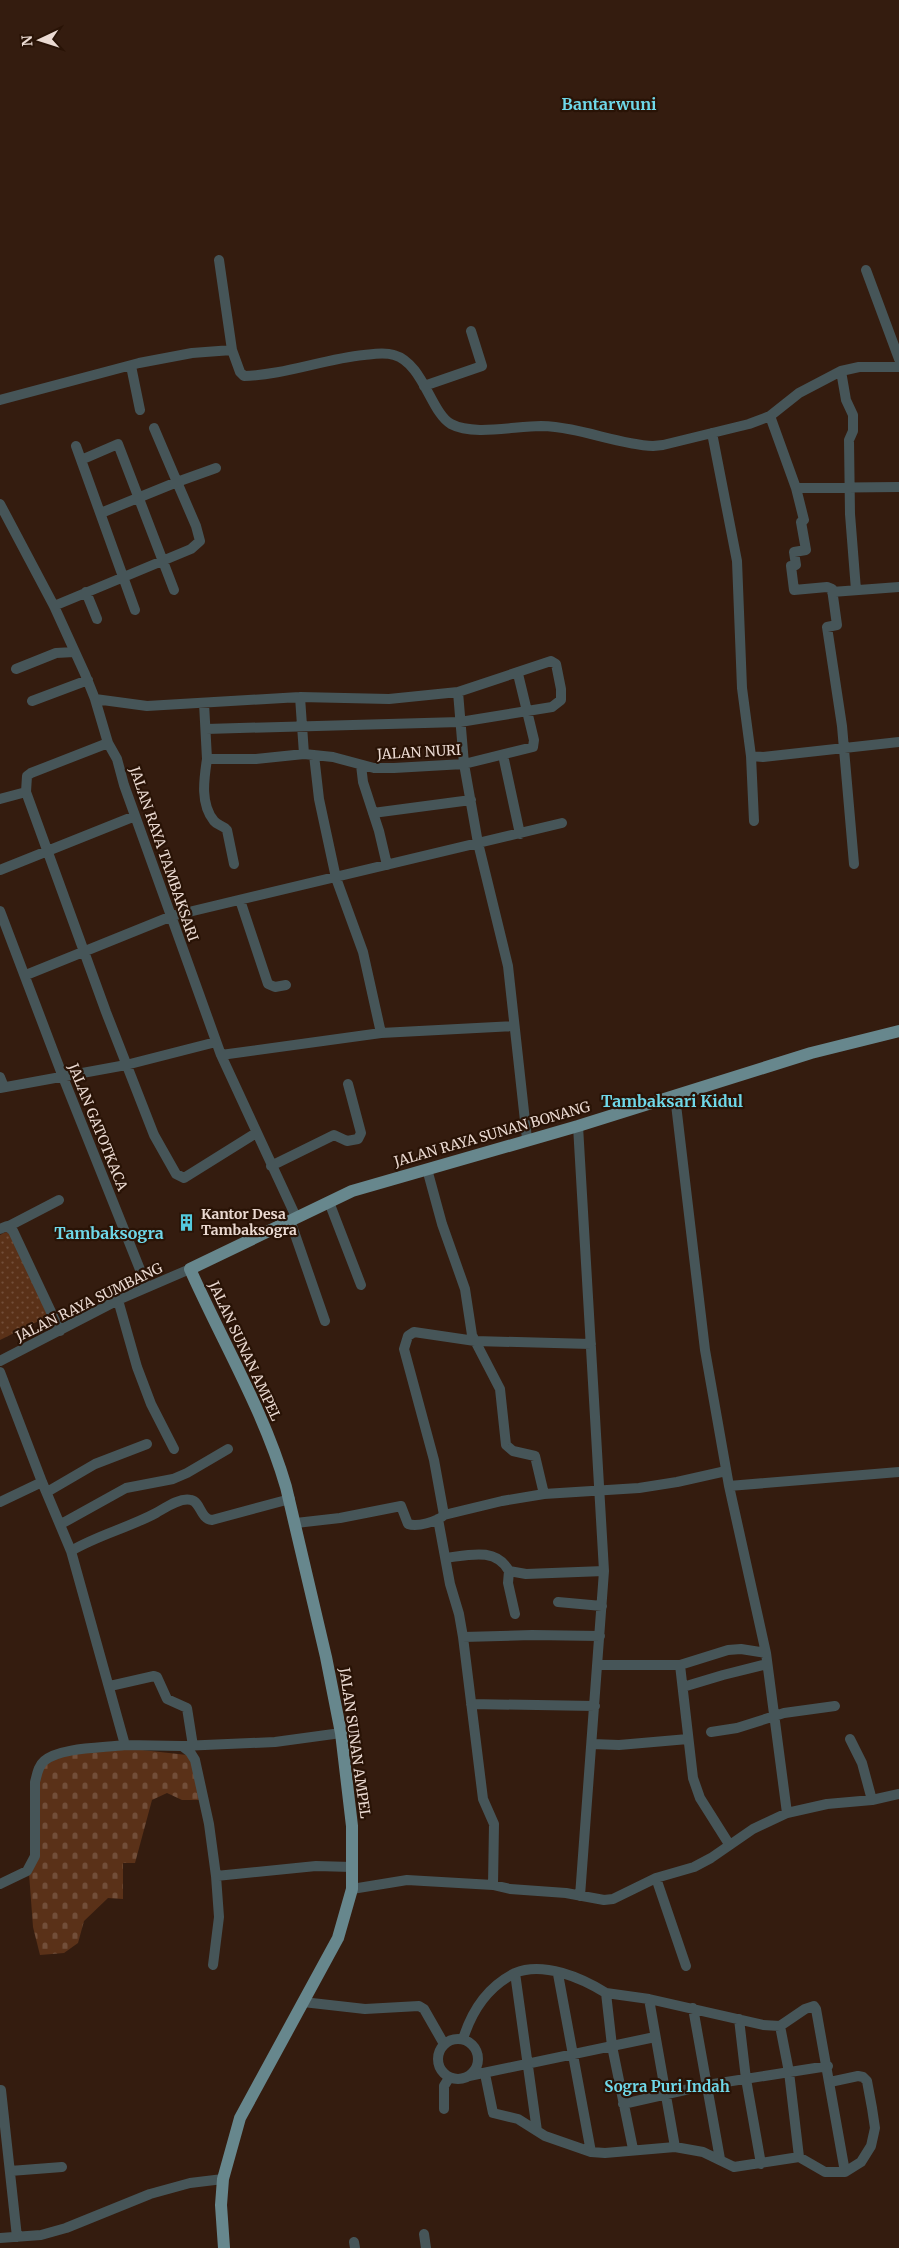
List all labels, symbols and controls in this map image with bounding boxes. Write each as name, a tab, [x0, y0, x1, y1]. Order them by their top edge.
north arrow	[15, 15, 65, 65]
text: N	[18, 35, 36, 47]
district label: Bantarwuni	[562, 94, 657, 114]
street label: JALAN NURI	[376, 741, 461, 763]
street label: JALAN RAYA TAMBAKSARI	[125, 763, 202, 944]
street label: JALAN GATOTKACA	[64, 1060, 132, 1193]
district label: Tambaksari Kidul	[601, 1091, 743, 1111]
street label: JALAN RAYA SUNAN BONANG	[391, 1097, 592, 1171]
place label: Kantor Desa Tambaksogra	[201, 1205, 297, 1239]
building icon: Kantor Desa Tambaksogra	[177, 1212, 197, 1232]
district label: Tambaksogra	[54, 1223, 164, 1243]
street label: JALAN RAYA SUMBANG	[12, 1259, 165, 1346]
street label: JALAN SUNAN AMPEL	[204, 1278, 285, 1424]
street label: JALAN SUNAN AMPEL	[335, 1666, 375, 1820]
district label: Sogra Puri Indah	[604, 2077, 730, 2096]

